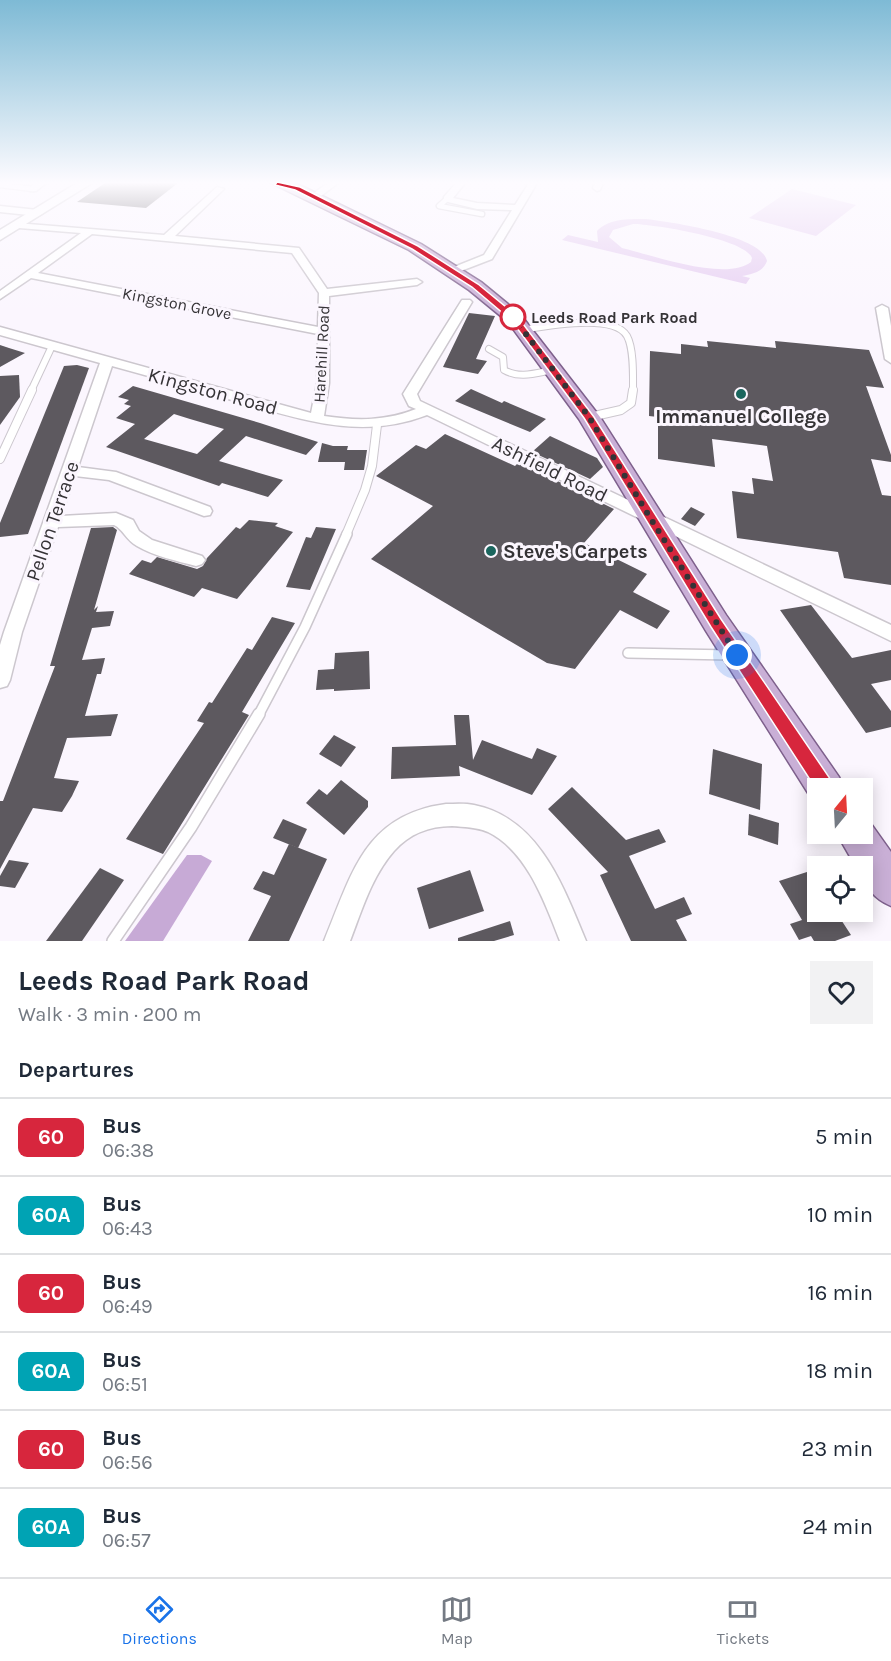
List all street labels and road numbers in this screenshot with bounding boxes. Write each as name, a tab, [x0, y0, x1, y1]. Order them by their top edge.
street label: Kingston Grove	[121, 284, 233, 323]
street label: Harehill Road	[309, 305, 334, 403]
street label: Kingston Road	[146, 363, 280, 420]
street label: Ashfield Road	[488, 432, 611, 507]
street label: Pellon Terrace	[21, 458, 84, 584]

